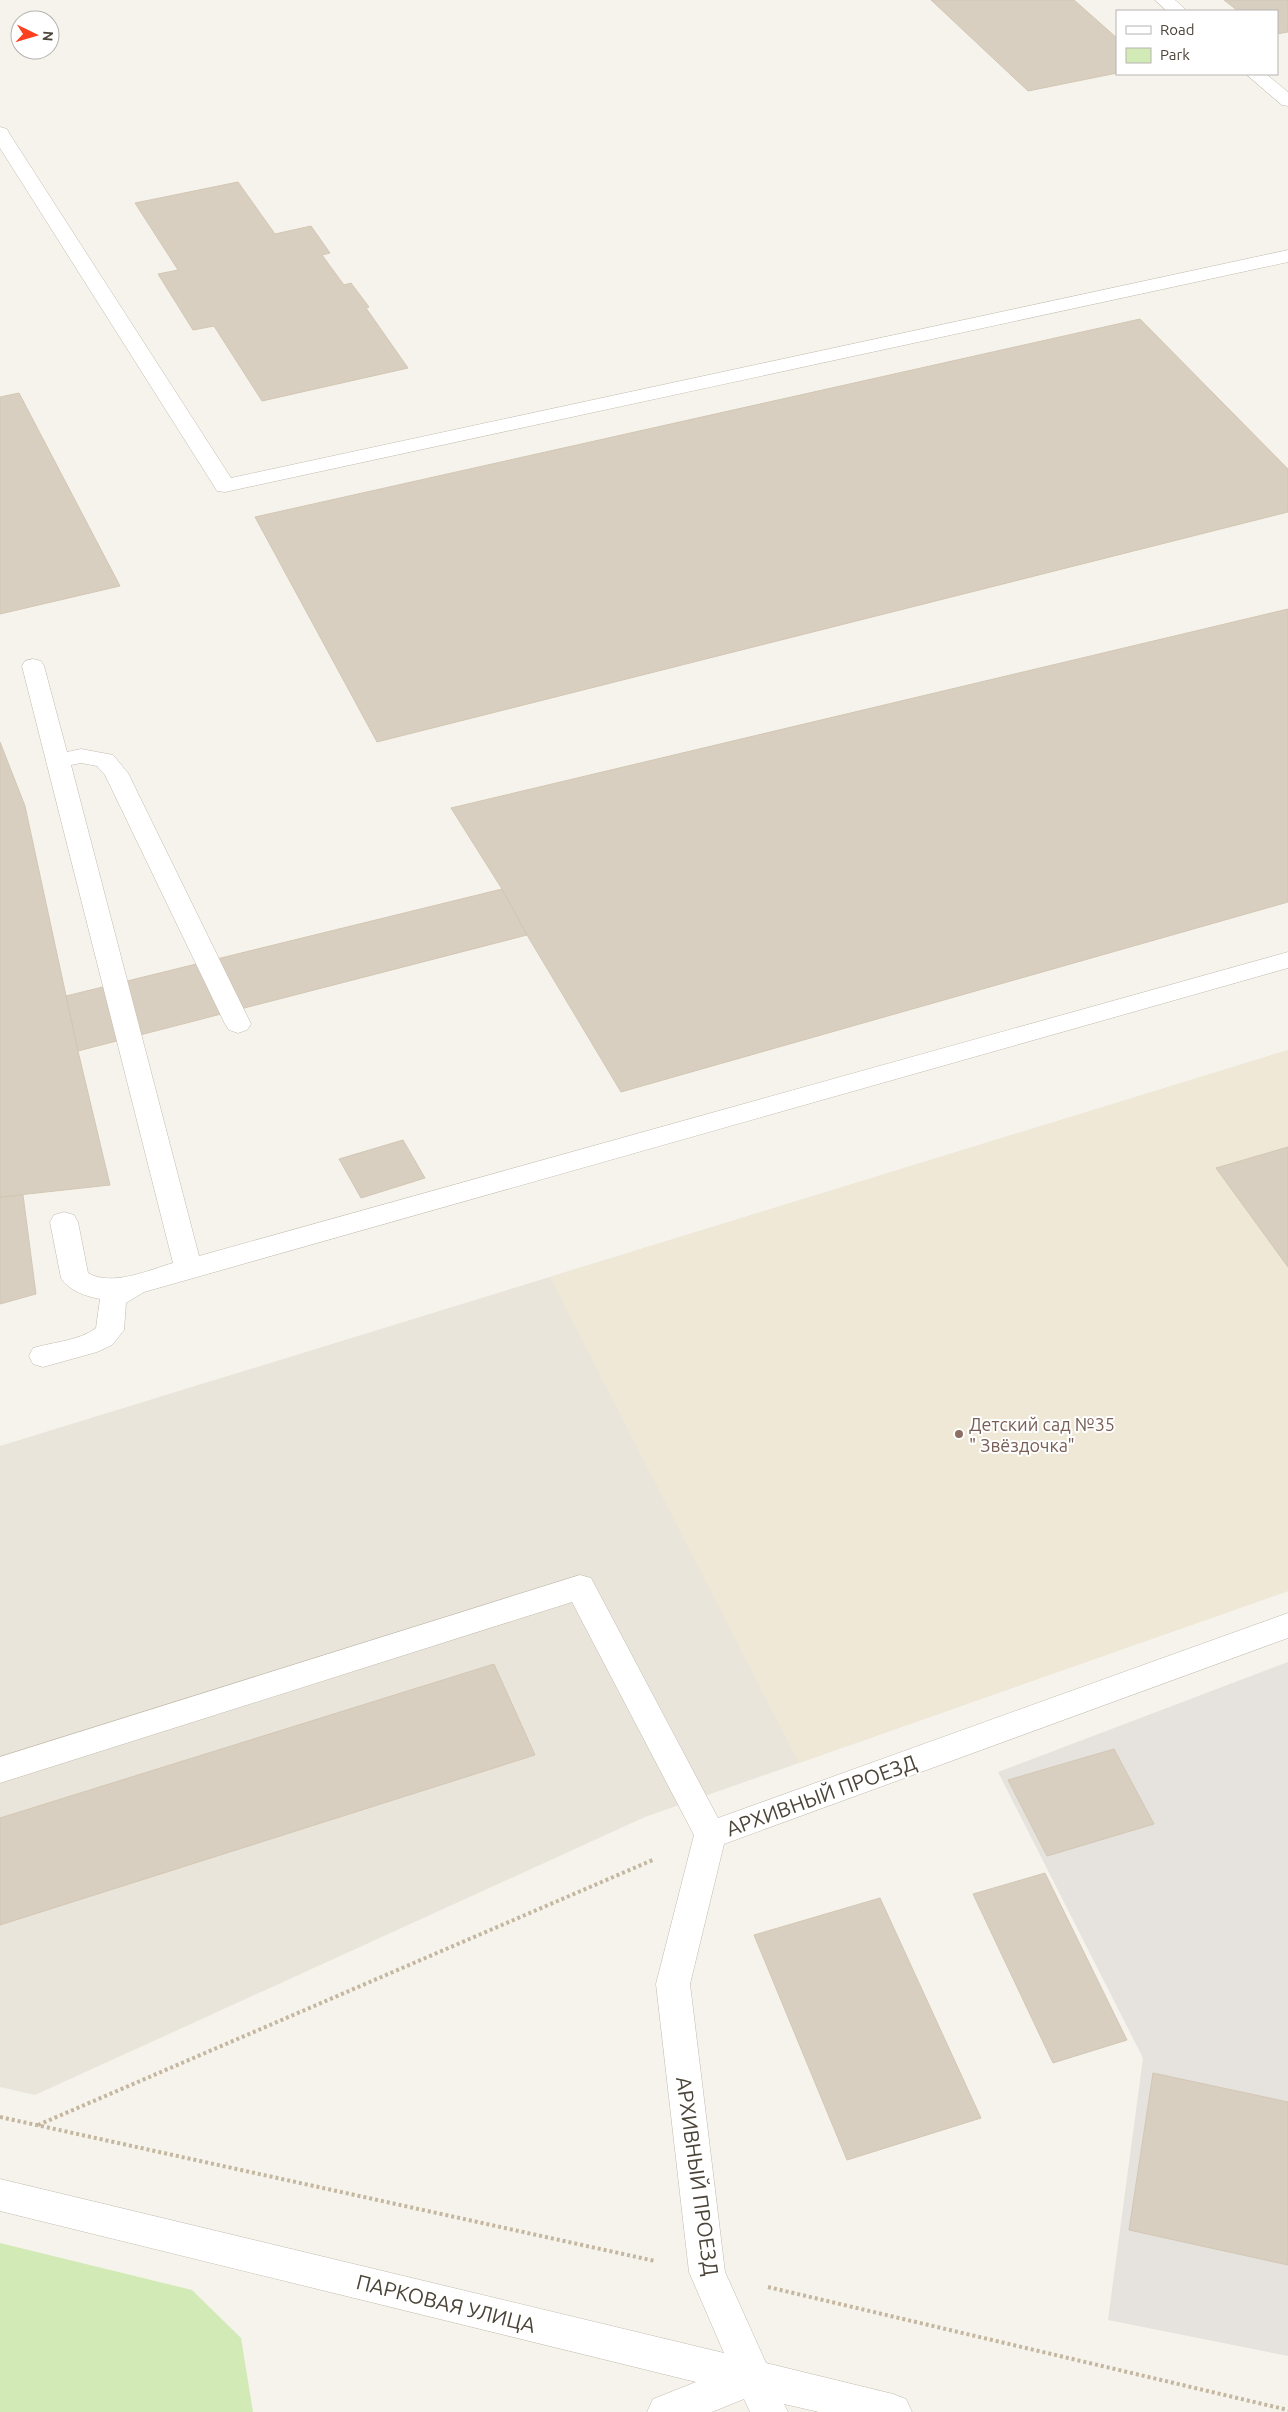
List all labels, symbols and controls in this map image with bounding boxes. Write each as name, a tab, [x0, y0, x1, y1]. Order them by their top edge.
north arrow	[10, 10, 60, 60]
legend	[1116, 10, 1278, 75]
text: Road	[1160, 21, 1195, 38]
text: N	[40, 30, 56, 42]
text: Park	[1160, 46, 1190, 63]
place label: Детский сад №35 " Звёздочка"	[969, 1414, 1115, 1455]
marker: Детский сад №35 " Звёздочка"	[953, 1428, 965, 1440]
street label: АРХИВНЫЙ ПРОЕЗД	[723, 1749, 919, 1841]
street label: АРХИВНЫЙ ПРОЕЗД	[672, 2075, 724, 2277]
street label: ПАРКОВАЯ УЛИЦА	[354, 2269, 538, 2337]

